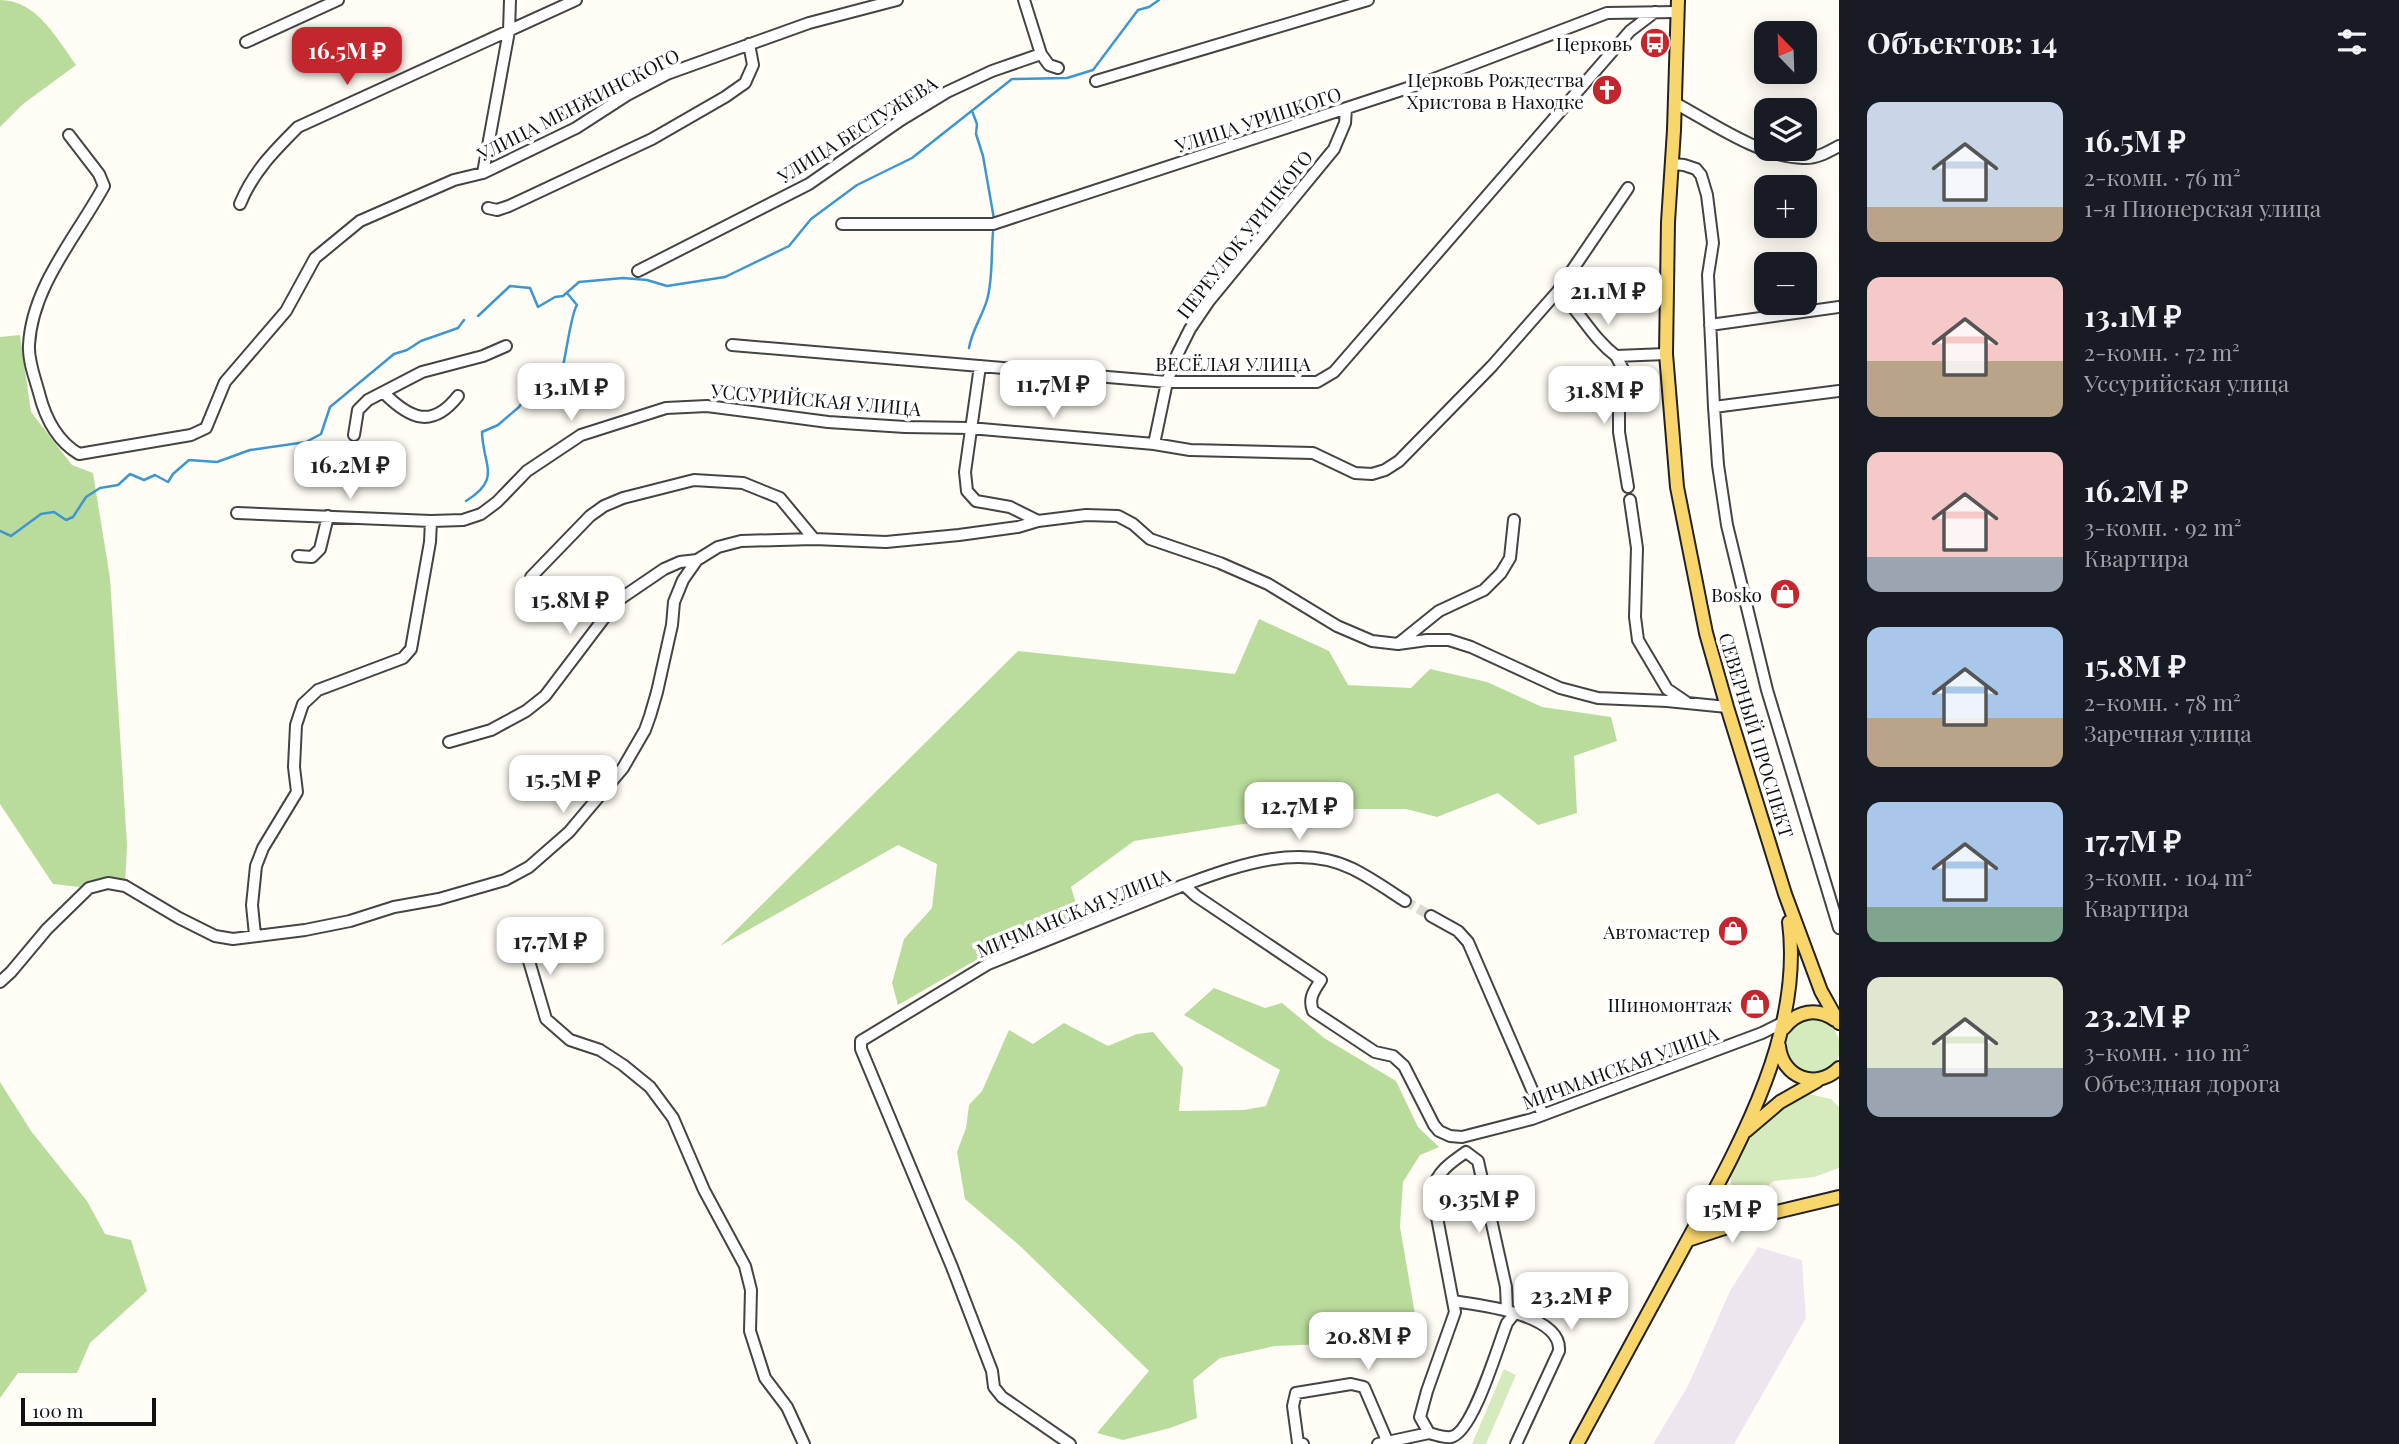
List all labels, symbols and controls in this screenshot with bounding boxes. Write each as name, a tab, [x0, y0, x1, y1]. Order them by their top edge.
north arrow	[1754, 21, 1816, 84]
map controls	[1754, 21, 1817, 315]
text: Объектов: 14	[1867, 22, 2057, 62]
icon: filters	[2333, 23, 2371, 61]
bus stop icon: Церковь	[1638, 26, 1672, 60]
pin: 16.5M ₽	[282, 28, 412, 87]
place label: Церковь	[1556, 30, 1632, 56]
text: 16.5M ₽	[308, 34, 386, 65]
street label: УЛИЦА МЕНЖИНСКОГО	[472, 42, 684, 167]
place label: Церковь Рождества Христова в Находке	[1407, 66, 1585, 114]
street label: УЛИЦА БЕСТУЖЕВА	[771, 69, 943, 189]
church icon: Церковь Рождества Христова в Находке	[1590, 73, 1624, 107]
street label: УЛИЦА УРИЦКОГО	[1171, 80, 1344, 158]
button: layers	[1754, 98, 1817, 161]
text: 16.5M ₽	[2084, 120, 2186, 160]
icon: home	[1923, 130, 2007, 214]
street label: ПЕРЕУЛОК УРИЦКОГО	[1170, 144, 1318, 324]
text: 2-комн. · 76 m²	[2084, 161, 2241, 192]
button: +	[1754, 175, 1817, 238]
text: 1-я Пионерская улица	[2084, 192, 2321, 223]
button: −	[1754, 252, 1817, 315]
pin: 21.1M ₽	[1543, 268, 1673, 327]
text: 21.1M ₽	[1570, 274, 1646, 305]
text: 13.1M ₽	[2084, 295, 2182, 335]
icon: home	[1923, 305, 2007, 389]
text: 2-комн. · 72 m²	[2084, 336, 2240, 367]
street label: ВЕСЁЛАЯ УЛИЦА	[1155, 350, 1312, 376]
pin: 11.7M ₽	[988, 360, 1118, 420]
pin: 13.1M ₽	[506, 364, 636, 423]
pin: 31.8M ₽	[1539, 366, 1669, 426]
text: 11.7M ₽	[1016, 367, 1090, 398]
text: Уссурийская улица	[2084, 367, 2289, 398]
text: 13.1M ₽	[534, 370, 608, 401]
text: 31.8M ₽	[1564, 373, 1644, 404]
street label: УССУРИЙСКАЯ УЛИЦА	[709, 377, 923, 421]
pin: 16.2M ₽	[285, 442, 415, 501]
text: 16.2M ₽	[310, 448, 390, 479]
text: 16.2M ₽	[2084, 470, 2188, 510]
icon: home	[1923, 480, 2007, 564]
text: 3-комн. · 92 m²	[2084, 511, 2242, 542]
text: Квартира	[2084, 542, 2189, 573]
pin: 15.8M ₽	[505, 576, 635, 636]
shop icon: Bosko	[1768, 577, 1802, 611]
place label: Bosko	[1711, 581, 1762, 607]
text: 15.8M ₽	[531, 583, 609, 614]
street label: СЕВЕРНЫЙ ПРОСПЕКТ	[1713, 629, 1801, 841]
text: 15.8M ₽	[2084, 645, 2186, 685]
icon: home	[1923, 655, 2007, 739]
text: 2-комн. · 78 m²	[2084, 686, 2241, 717]
text: Заречная улица	[2084, 717, 2252, 748]
pin: 15.5M ₽	[498, 756, 628, 815]
text: 15.5M ₽	[525, 762, 601, 793]
pin: 12.7M ₽	[1234, 782, 1364, 842]
text: 12.7M ₽	[1260, 789, 1338, 820]
text: 17.7M ₽	[2084, 820, 2181, 860]
icon: home	[1923, 830, 2007, 914]
street label: МИЧМАНСКАЯ УЛИЦА	[972, 861, 1175, 963]
text: 3-комн. · 104 m²	[2084, 861, 2253, 892]
text: Квартира	[2084, 892, 2189, 923]
shop icon: Автомастер	[1716, 914, 1750, 948]
pin: 17.7M ₽	[485, 918, 615, 977]
place label: Автомастер	[1602, 918, 1710, 944]
text: 17.7M ₽	[513, 924, 587, 955]
shop icon: Шиномонтаж	[1738, 987, 1772, 1021]
place label: Шиномонтаж	[1607, 991, 1732, 1017]
text: 23.2M ₽	[2084, 995, 2190, 1035]
icon: home	[1923, 1005, 2007, 1089]
street label: МИЧМАНСКАЯ УЛИЦА	[1518, 1019, 1723, 1115]
text: 3-комн. · 110 m²	[2084, 1036, 2250, 1067]
text: Объездная дорога	[2084, 1067, 2280, 1098]
pin: 9.35M ₽	[1414, 1176, 1544, 1235]
text: 9.35M ₽	[1439, 1182, 1519, 1213]
pin: 15M ₽	[1683, 1186, 1781, 1245]
text: 15M ₽	[1702, 1192, 1762, 1223]
pin: 23.2M ₽	[1506, 1272, 1636, 1332]
text: 23.2M ₽	[1530, 1279, 1612, 1310]
pin: 20.8M ₽	[1303, 1312, 1433, 1372]
text: 20.8M ₽	[1325, 1319, 1411, 1350]
scale bar	[21, 1395, 156, 1427]
text: 100 m	[32, 1397, 83, 1423]

